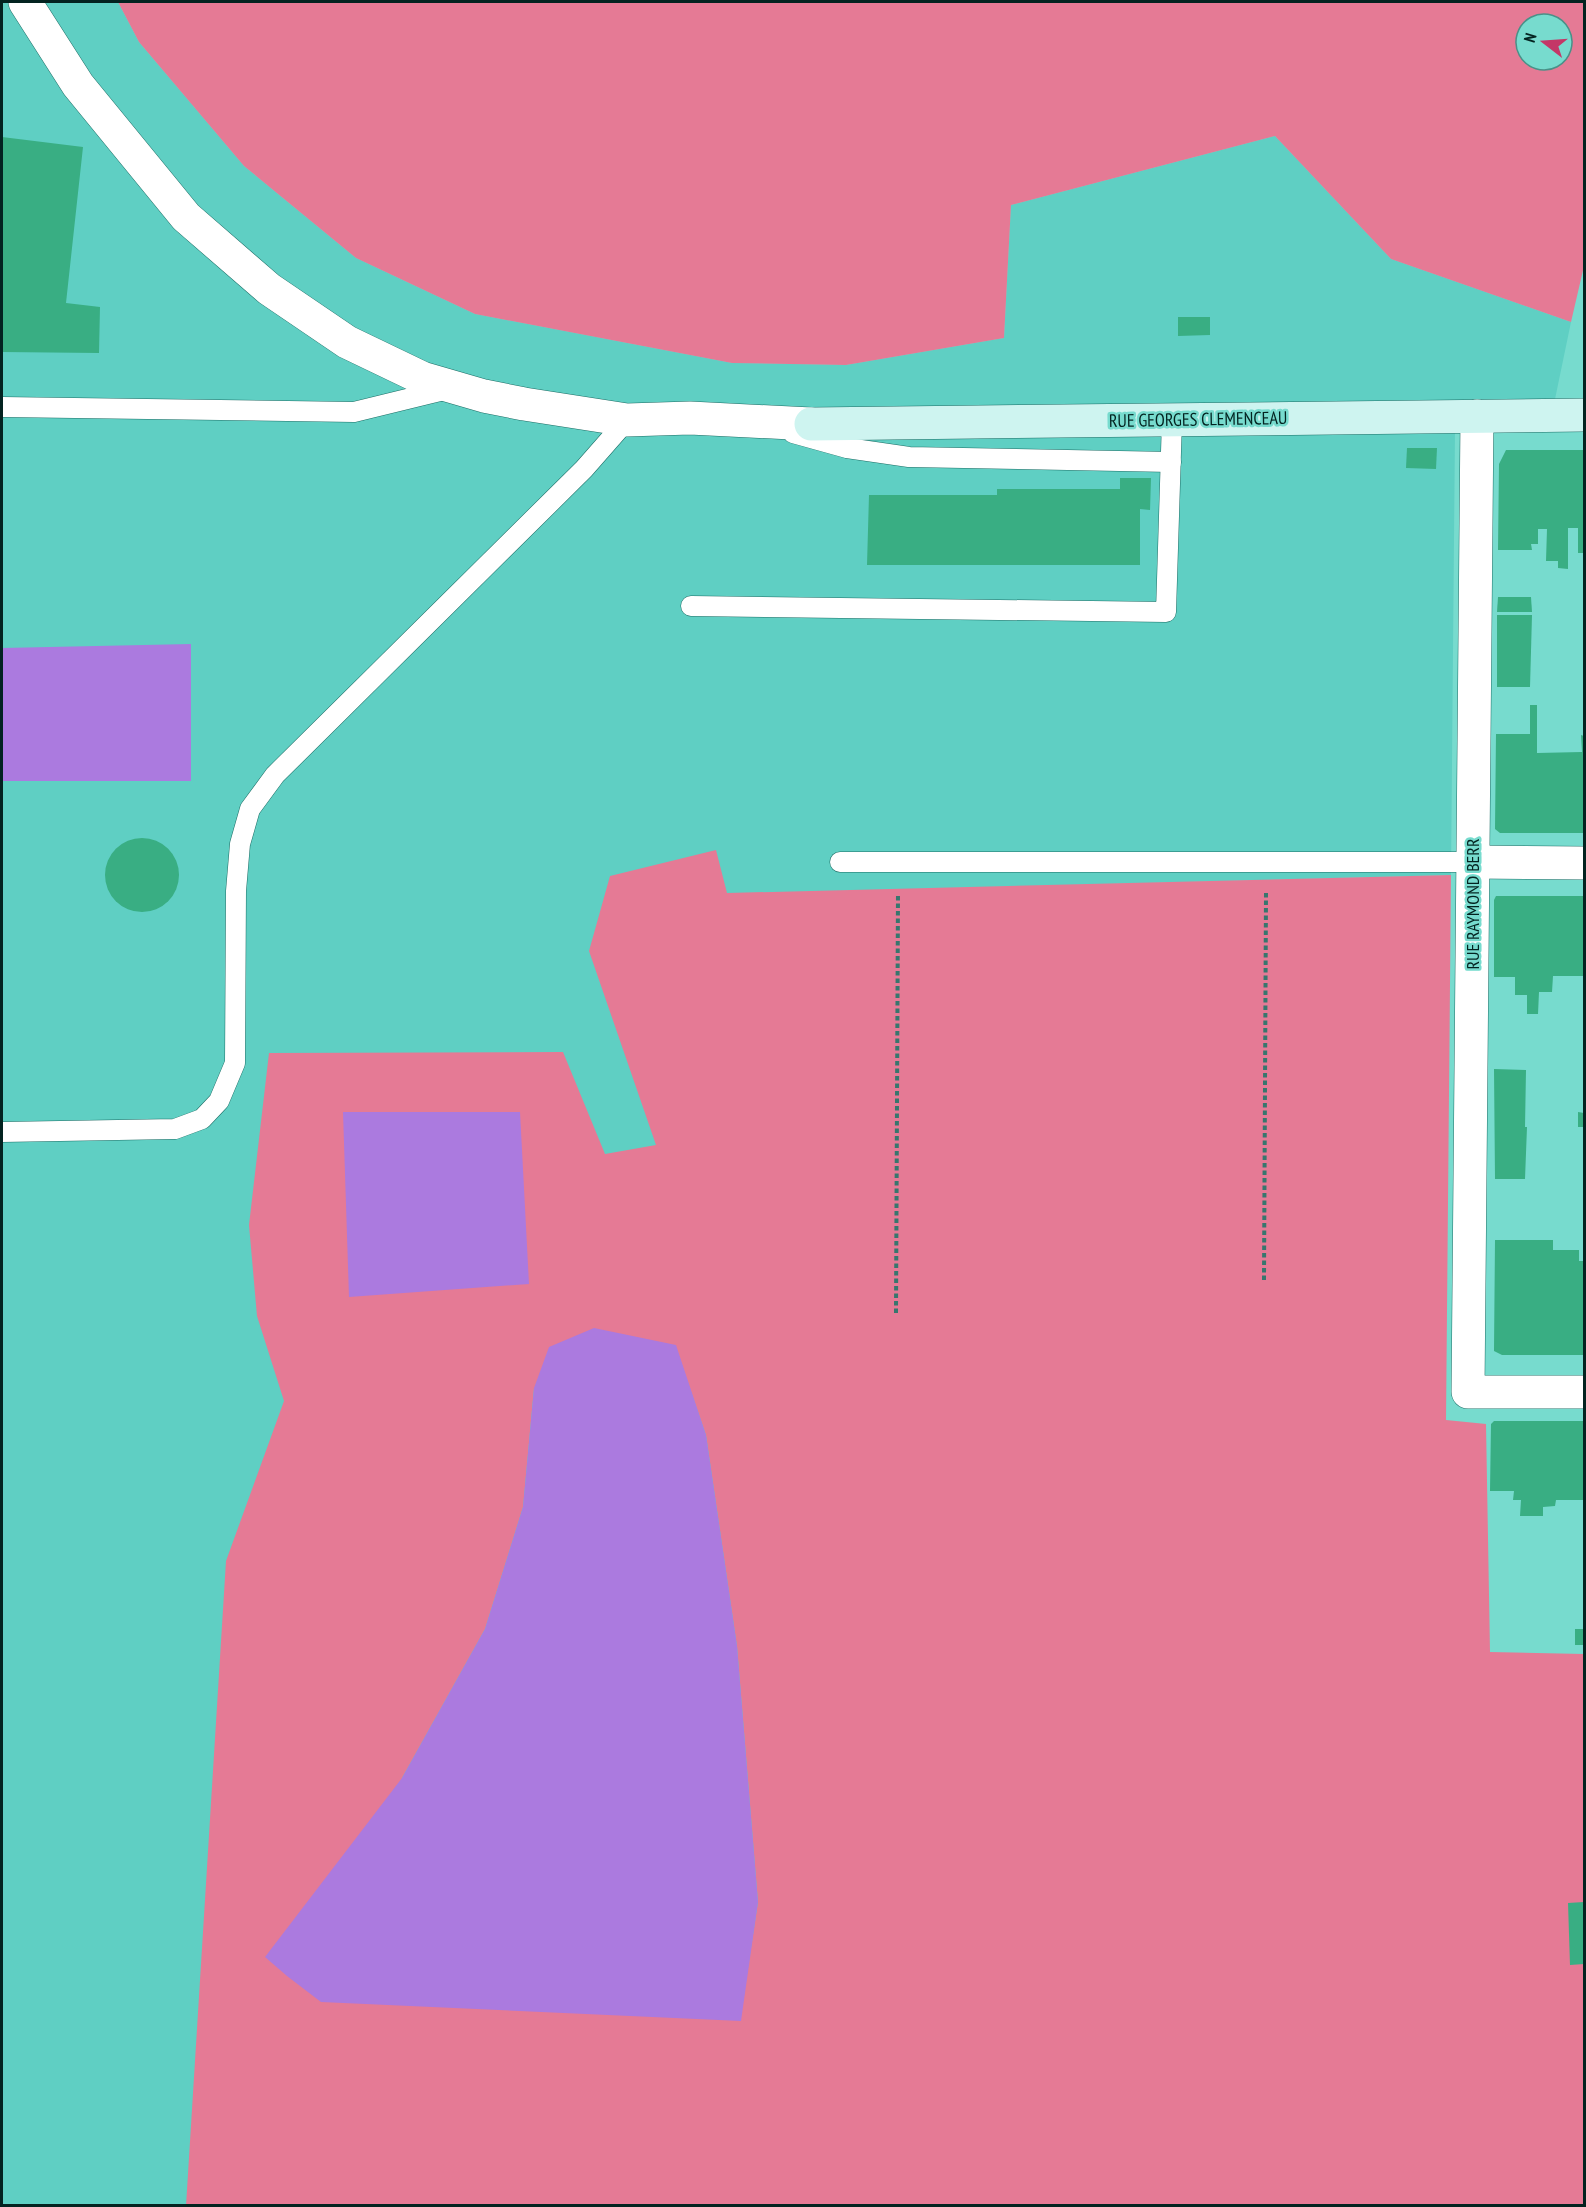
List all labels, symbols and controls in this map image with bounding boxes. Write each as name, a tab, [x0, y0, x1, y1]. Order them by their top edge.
north arrow	[1514, 12, 1574, 72]
text: N	[1519, 31, 1540, 45]
street label: RUE GEORGES CLEMENCEAU	[1109, 406, 1287, 432]
street label: RUE RAYMOND BERR	[1461, 838, 1484, 970]

